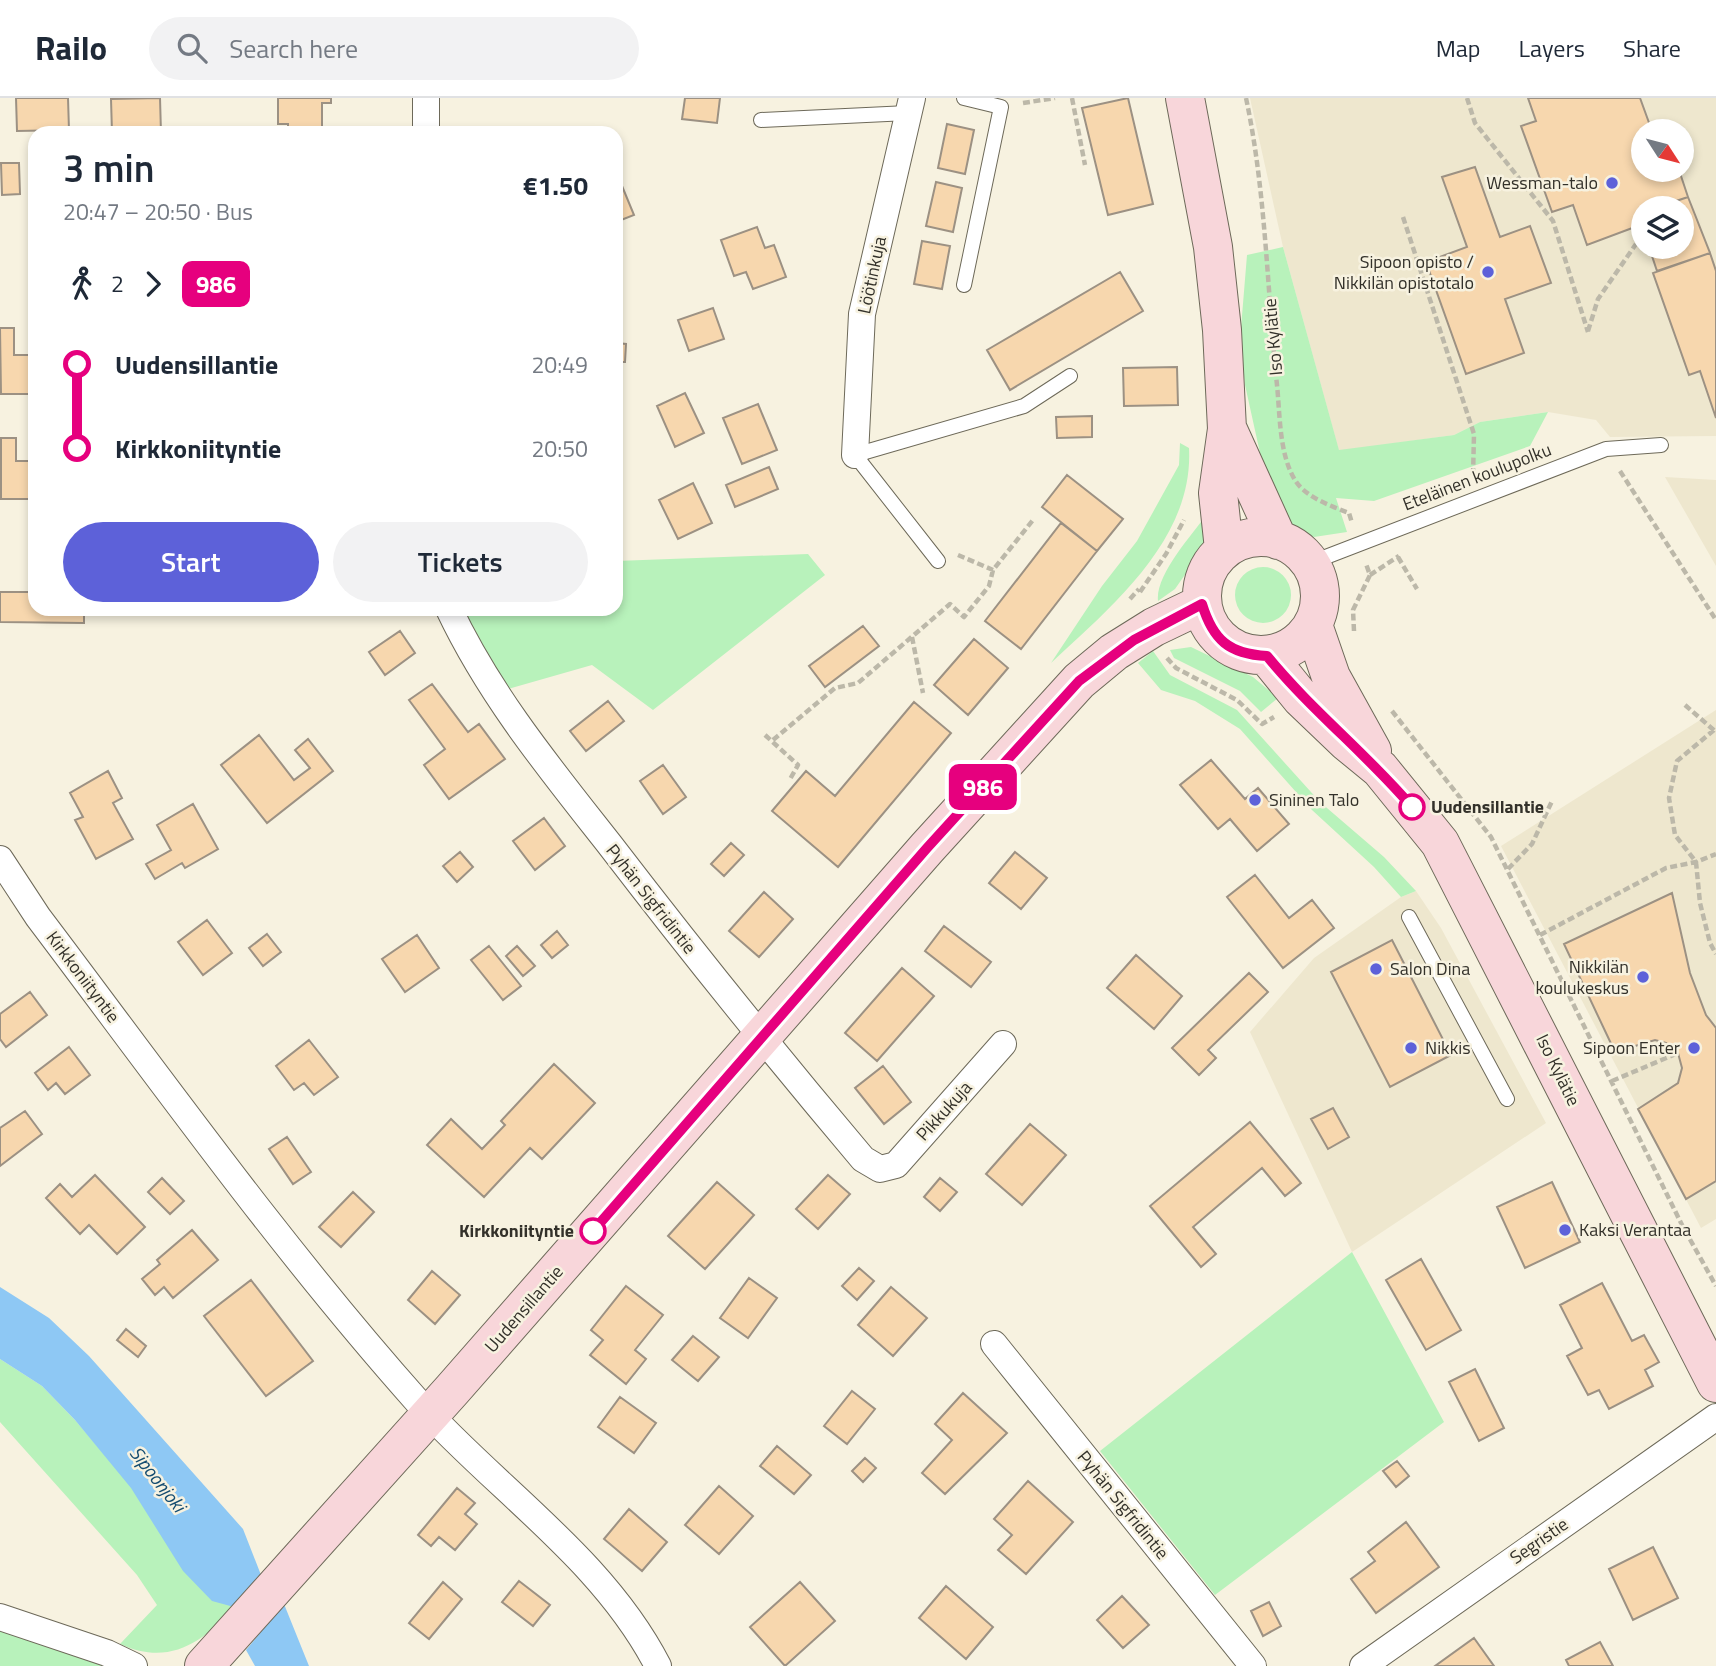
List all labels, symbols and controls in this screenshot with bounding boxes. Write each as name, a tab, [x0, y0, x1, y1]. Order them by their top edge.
search box	[149, 17, 639, 80]
text: Railo	[35, 23, 107, 73]
icon: search	[173, 29, 211, 67]
text: Search here	[229, 29, 358, 68]
text: Map	[1436, 30, 1481, 66]
text: Layers	[1519, 30, 1585, 66]
text: Share	[1623, 30, 1681, 66]
north arrow	[1631, 119, 1694, 182]
map controls	[1631, 119, 1694, 259]
text: 3 min	[63, 139, 154, 197]
text: €1.50	[523, 166, 588, 205]
place label: Wessman-talo	[1486, 169, 1598, 196]
marker: Wessman-talo	[1604, 175, 1620, 191]
text: 20:47 – 20:50 · Bus	[63, 194, 253, 229]
button: layers	[1631, 196, 1694, 259]
street label: Löötinkuja	[850, 234, 893, 316]
place label: Sipoon opisto / Nikkilän opistotalo	[1334, 248, 1474, 296]
marker: Sipoon opisto / Nikkilän opistotalo	[1480, 264, 1496, 280]
icon: walk	[63, 265, 101, 303]
icon: forward	[134, 265, 172, 303]
text: 2	[111, 266, 124, 301]
text: 986	[196, 266, 236, 302]
street label: Iso Kylätie	[1256, 297, 1289, 377]
text: Uudensillantie	[115, 345, 278, 384]
text: 20:49	[531, 347, 588, 382]
text: Kirkkoniityntie	[115, 429, 281, 468]
text: 20:50	[531, 431, 588, 466]
street label: Eteläinen koulupolku	[1399, 436, 1555, 517]
button: Start	[63, 522, 319, 602]
button: Tickets	[333, 522, 588, 602]
line badge: 986	[943, 764, 1023, 810]
text: 986	[963, 769, 1003, 805]
place label: Sininen Talo	[1269, 786, 1359, 813]
marker: Sininen Talo	[1247, 792, 1263, 808]
place label: Uudensillantie	[1431, 793, 1544, 820]
marker: Uudensillantie	[1399, 794, 1425, 820]
street label: Pyhän Sigfridintie	[600, 838, 703, 959]
street label: Kirkkoniityntie	[40, 925, 127, 1028]
place label: Nikkilän koulukeskus	[1535, 953, 1629, 1001]
place label: Salon Dina	[1390, 955, 1470, 982]
marker: Salon Dina	[1368, 961, 1384, 977]
marker: Nikkilän koulukeskus	[1635, 969, 1651, 985]
street label: Iso Kylätie	[1529, 1029, 1588, 1110]
place label: Nikkis	[1425, 1034, 1471, 1061]
place label: Sipoon Enter	[1583, 1034, 1680, 1061]
marker: Nikkis	[1403, 1040, 1419, 1056]
marker: Sipoon Enter	[1686, 1040, 1702, 1056]
street label: Pikkukuja	[909, 1075, 978, 1147]
place label: Kaksi Verantaa	[1579, 1216, 1691, 1243]
place label: Kirkkoniityntie	[459, 1217, 574, 1244]
marker: Kirkkoniityntie	[580, 1218, 606, 1244]
marker: Kaksi Verantaa	[1557, 1222, 1573, 1238]
street label: Uudensillantie	[478, 1259, 569, 1358]
water label: Sipoonjoki	[123, 1440, 195, 1520]
street label: Pyhän Sigfridintie	[1071, 1444, 1176, 1565]
street label: Segristie	[1504, 1511, 1573, 1571]

